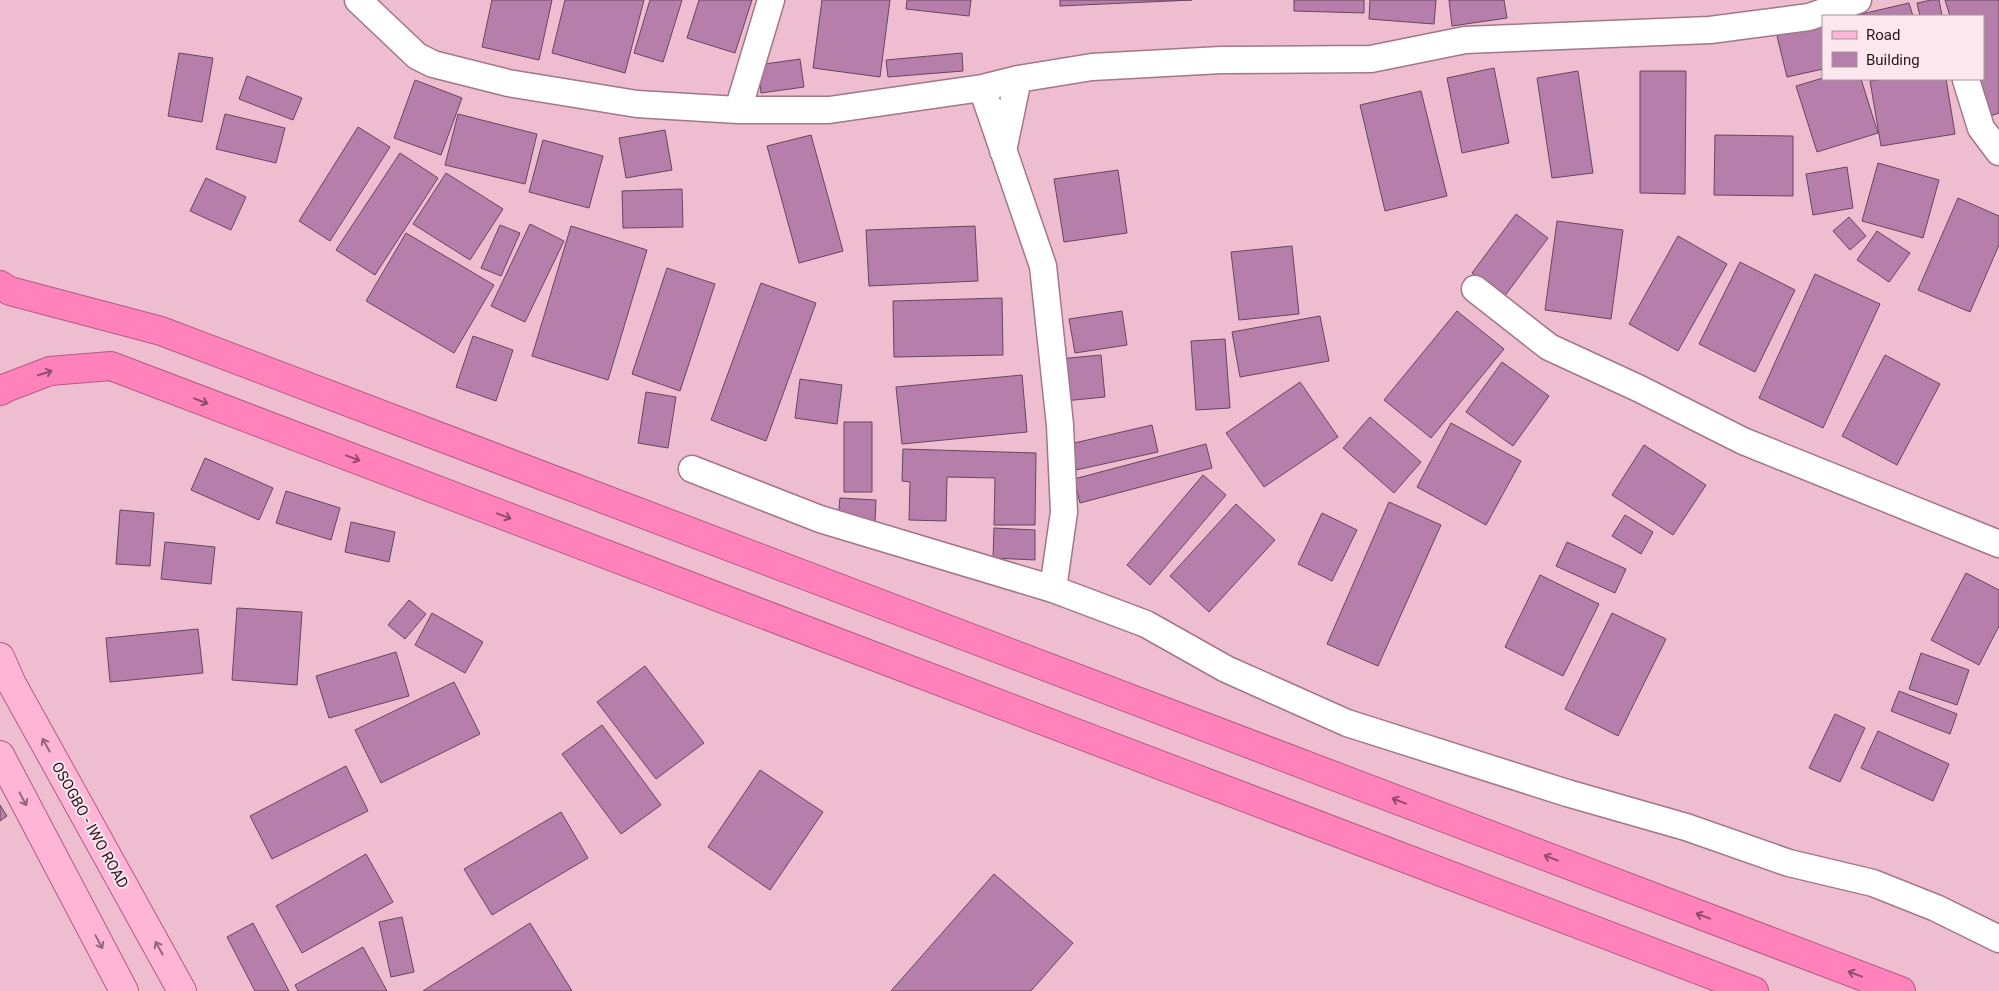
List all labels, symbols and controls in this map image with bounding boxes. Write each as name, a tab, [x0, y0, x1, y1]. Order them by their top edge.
legend	[1822, 15, 1984, 80]
text: Road	[1866, 26, 1900, 44]
text: Building	[1866, 51, 1920, 69]
one-way arrow	[37, 368, 52, 377]
one-way arrow	[193, 397, 208, 406]
one-way arrow	[344, 454, 360, 463]
one-way arrow	[496, 512, 512, 521]
one-way arrow	[41, 738, 50, 753]
street label: OSOGBO - IWO ROAD	[48, 759, 132, 891]
one-way arrow	[18, 791, 28, 806]
one-way arrow	[1392, 796, 1407, 805]
one-way arrow	[1544, 853, 1559, 863]
one-way arrow	[1696, 911, 1711, 920]
one-way arrow	[94, 935, 104, 949]
one-way arrow	[153, 942, 163, 956]
one-way arrow	[1848, 969, 1863, 978]

